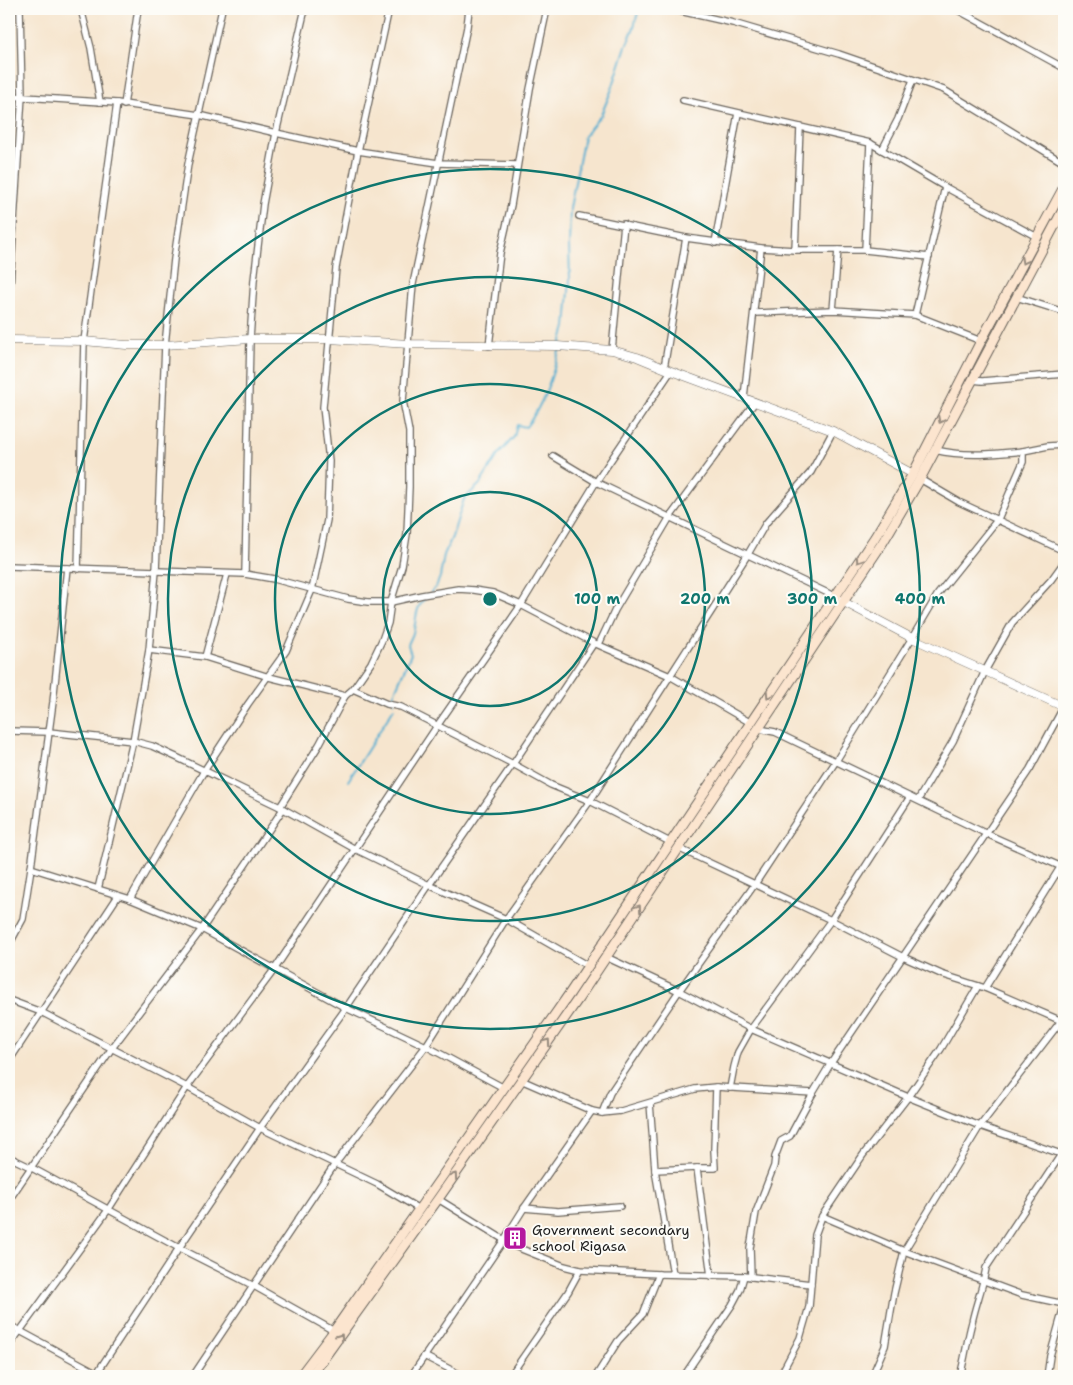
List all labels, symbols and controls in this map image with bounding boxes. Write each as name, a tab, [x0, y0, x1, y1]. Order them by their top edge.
one-way arrow	[1020, 255, 1030, 264]
one-way arrow	[937, 415, 947, 424]
one-way arrow	[856, 554, 865, 564]
text: 100 m	[574, 589, 620, 609]
text: 200 m	[680, 589, 730, 609]
text: 300 m	[787, 589, 837, 609]
text: 400 m	[895, 589, 945, 609]
centre of rings	[481, 590, 499, 608]
one-way arrow	[766, 690, 775, 699]
one-way arrow	[632, 904, 642, 913]
one-way arrow	[541, 1039, 550, 1048]
one-way arrow	[448, 1172, 457, 1181]
place label: Government secondary school Rigasa	[532, 1221, 690, 1255]
building icon: Government secondary school Rigasa	[502, 1225, 528, 1251]
one-way arrow	[334, 1333, 343, 1342]

